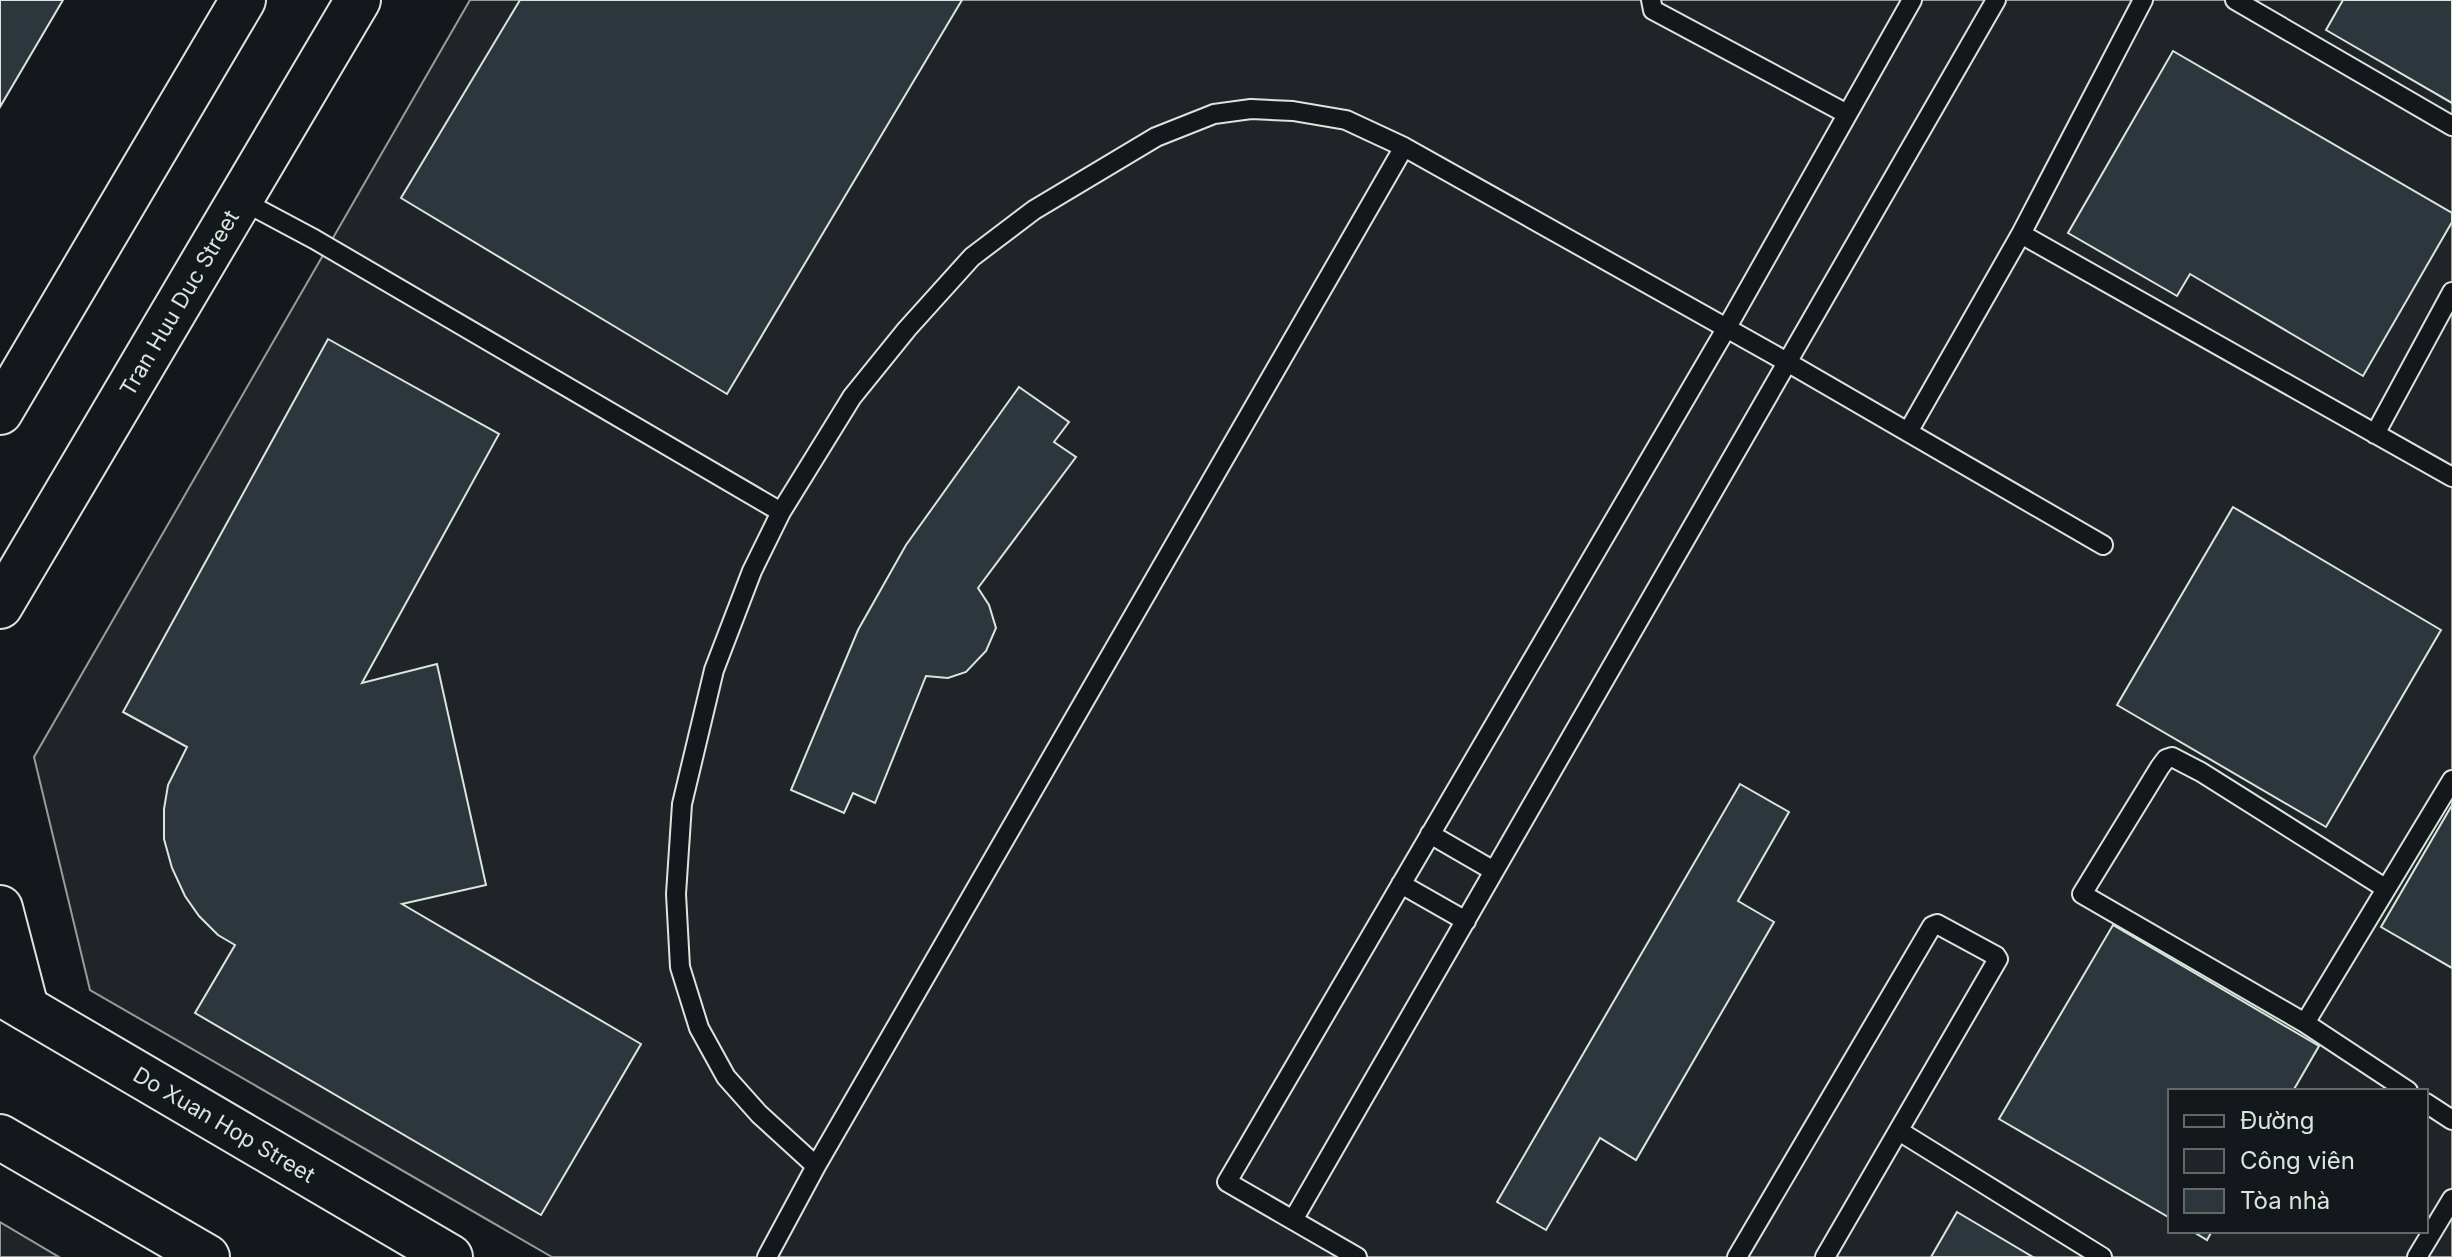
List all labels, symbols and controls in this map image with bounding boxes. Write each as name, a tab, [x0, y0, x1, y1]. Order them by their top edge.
street label: Tran Huu Duc Street	[114, 205, 244, 400]
street label: Do Xuan Hop Street	[129, 1061, 320, 1188]
legend	[2168, 1089, 2428, 1233]
text: Đường	[2240, 1106, 2315, 1135]
text: Công viên	[2240, 1146, 2355, 1175]
text: Tòa nhà	[2240, 1186, 2330, 1215]

